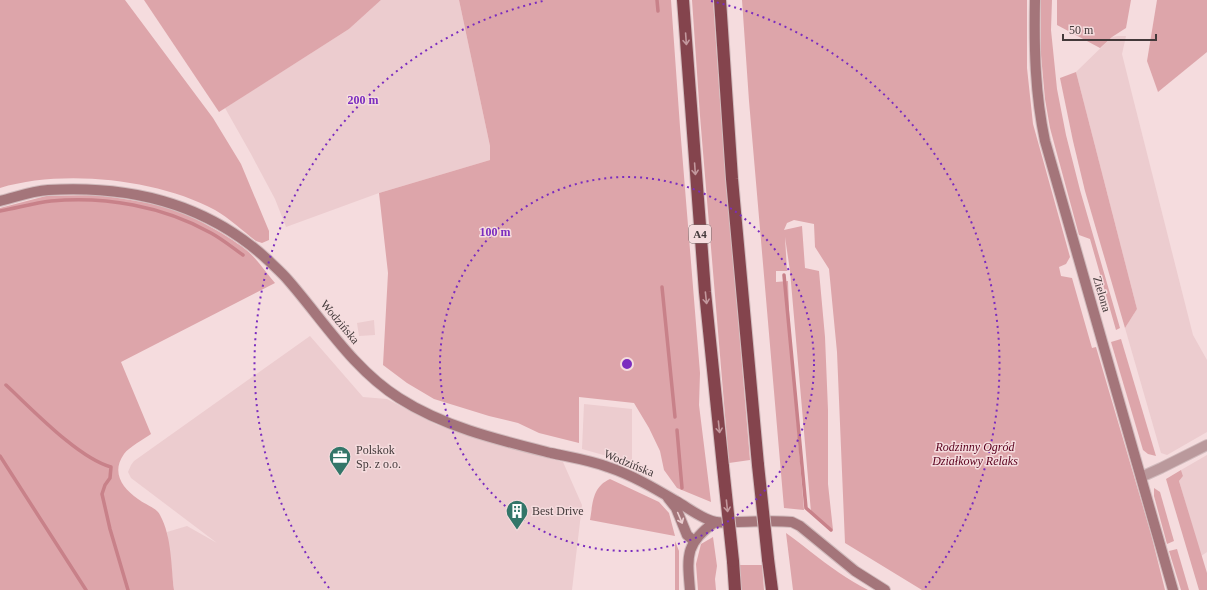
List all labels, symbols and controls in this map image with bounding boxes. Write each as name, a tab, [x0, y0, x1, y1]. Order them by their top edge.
scale bar	[1063, 16, 1156, 42]
text: 50 m	[1069, 23, 1094, 37]
one-way arrow	[682, 32, 689, 45]
text: 200 m	[348, 93, 379, 107]
one-way arrow	[691, 162, 698, 175]
text: 100 m	[480, 225, 511, 239]
road number: A4	[689, 225, 711, 243]
street label: Zielona	[1090, 274, 1114, 314]
one-way arrow	[702, 291, 709, 304]
street label: Wodzińska	[318, 297, 363, 347]
centre of rings	[620, 357, 634, 371]
one-way arrow	[715, 421, 722, 434]
park label: Rodzinny Ogród Działkowy Relaks	[931, 440, 1018, 468]
place label: Polskok Sp. z o.o.	[356, 443, 401, 471]
office icon: Polskok Sp. z o.o.	[327, 444, 353, 477]
street label: Wodzińska	[602, 447, 657, 480]
building icon: Best Drive	[504, 498, 530, 531]
one-way arrow	[723, 499, 730, 512]
place label: Best Drive	[532, 504, 584, 518]
one-way arrow	[676, 511, 684, 523]

